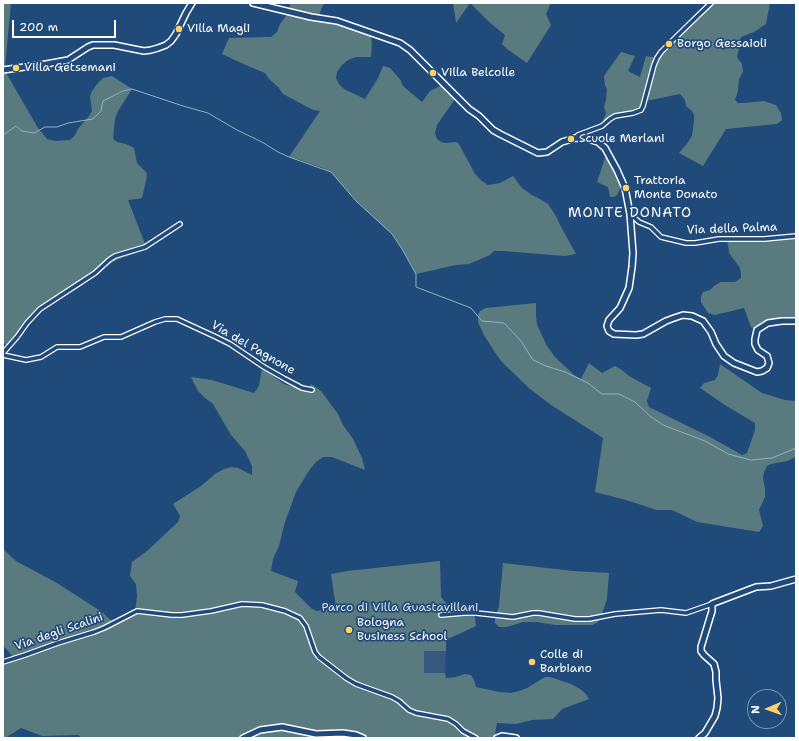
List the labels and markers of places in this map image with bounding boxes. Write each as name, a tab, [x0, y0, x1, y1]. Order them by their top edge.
place label: Villa Magli	[187, 22, 250, 36]
marker: Villa Magli	[174, 24, 184, 34]
place label: Borgo Gessaioli	[677, 37, 767, 51]
marker: Borgo Gessaioli	[664, 39, 674, 49]
place label: Villa Getsemani	[24, 61, 116, 75]
marker: Villa Getsemani	[11, 63, 21, 73]
place label: Villa Belcolle	[441, 66, 515, 80]
marker: Villa Belcolle	[428, 68, 438, 78]
place label: Scuole Merlani	[579, 132, 665, 146]
marker: Scuole Merlani	[566, 134, 576, 144]
place label: Trattoria Monte Donato	[634, 174, 717, 202]
marker: Trattoria Monte Donato	[621, 183, 631, 193]
place label: Bologna Business School	[357, 616, 447, 644]
marker: Bologna Business School	[344, 625, 354, 635]
place label: Colle di Barbiano	[540, 648, 592, 676]
marker: Colle di Barbiano	[527, 657, 537, 667]

